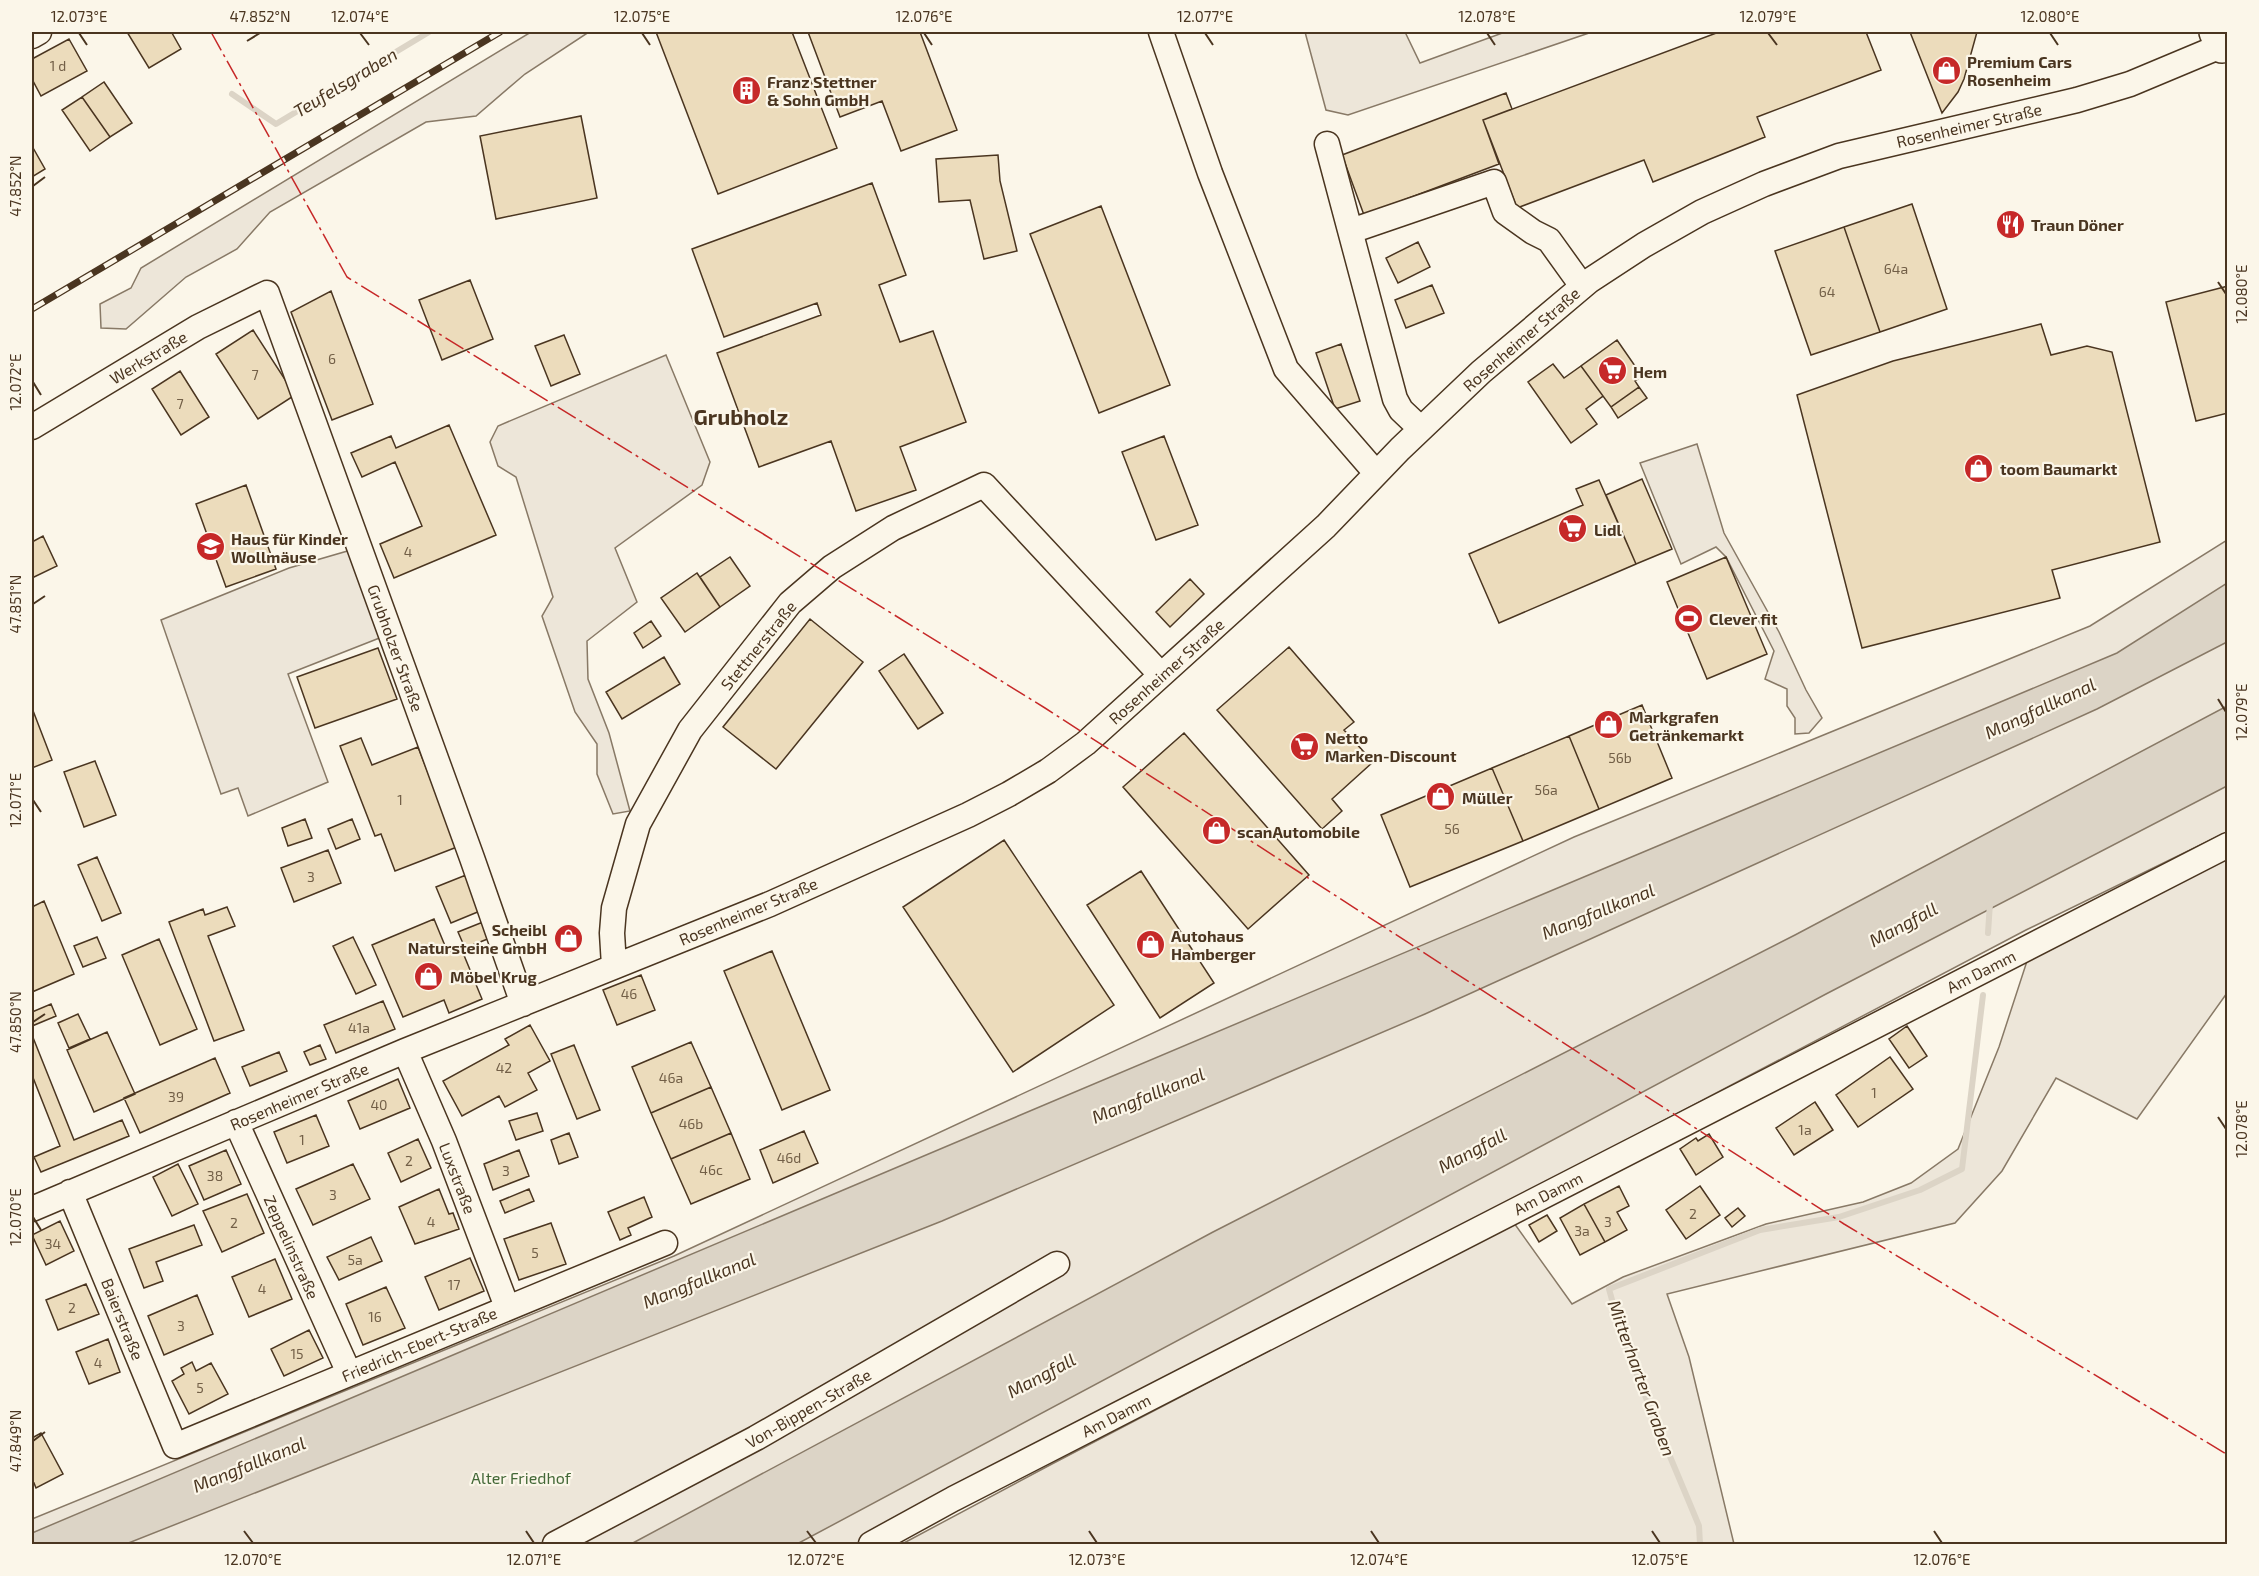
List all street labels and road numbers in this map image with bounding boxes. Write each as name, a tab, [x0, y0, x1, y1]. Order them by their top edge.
street label: Rosenheimer Straße	[1894, 99, 2044, 151]
street label: Rosenheimer Straße	[1459, 283, 1583, 395]
street label: Werkstraße	[106, 326, 190, 388]
street label: Grubholzer Straße	[364, 582, 428, 714]
street label: Stettnerstraße	[716, 597, 800, 693]
street label: Rosenheimer Straße	[1104, 614, 1228, 728]
street label: Rosenheimer Straße	[676, 873, 820, 949]
street label: Am Damm	[1943, 946, 2019, 996]
street label: Rosenheimer Straße	[227, 1058, 371, 1134]
street label: Luxstraße	[436, 1140, 480, 1216]
street label: Am Damm	[1510, 1168, 1586, 1218]
street label: Zeppelinstraße	[261, 1192, 323, 1302]
street label: Baierstraße	[98, 1275, 148, 1363]
street label: Friedrich-Ebert-Straße	[338, 1303, 500, 1385]
street label: Von-Bippen-Straße	[742, 1364, 874, 1452]
street label: Am Damm	[1078, 1390, 1154, 1440]

